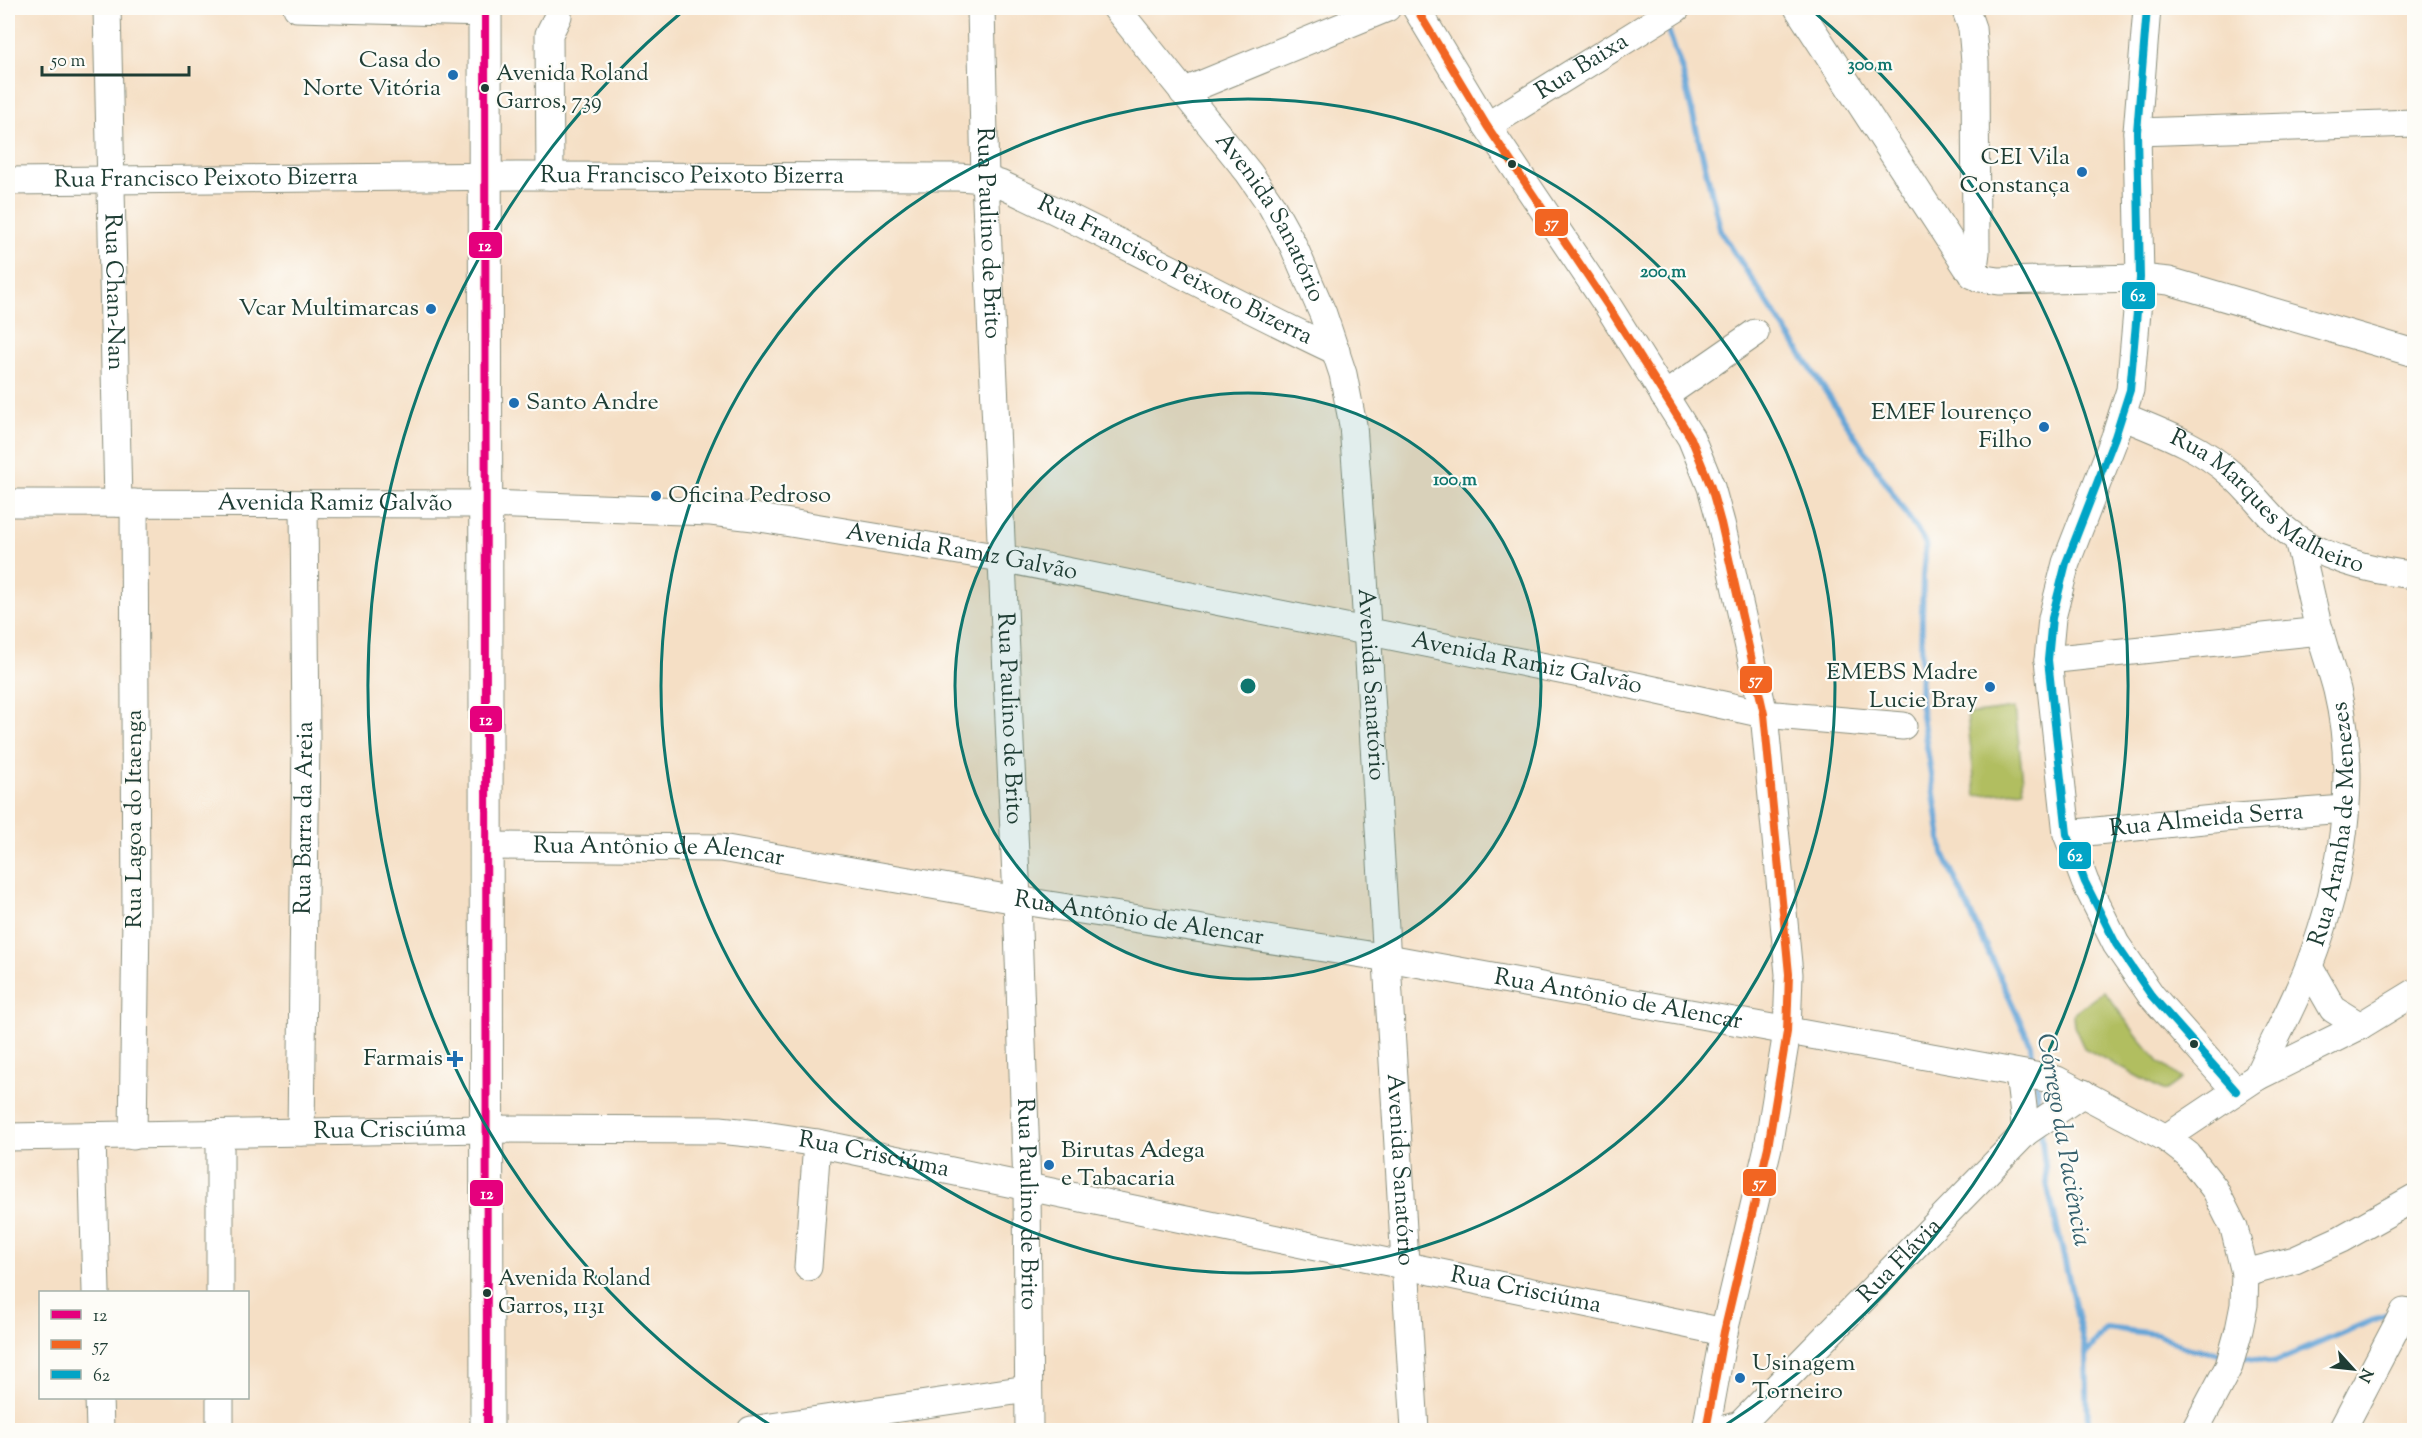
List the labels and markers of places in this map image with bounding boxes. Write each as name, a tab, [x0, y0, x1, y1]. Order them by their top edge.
place label: Casa do Norte Vitória	[303, 44, 441, 106]
place label: Avenida Roland Garros, 739	[496, 59, 649, 119]
marker: Casa do Norte Vitória	[446, 68, 460, 82]
marker: Avenida Roland Garros, 739	[479, 82, 491, 94]
place label: CEI Vila Constança	[1959, 141, 2070, 203]
unlabelled marker	[1506, 158, 1518, 170]
marker: CEI Vila Constança	[2075, 165, 2089, 179]
place label: Vcar Multimarcas	[238, 292, 419, 326]
marker: Vcar Multimarcas	[424, 302, 438, 316]
place label: Santo Andre	[526, 386, 659, 420]
marker: Santo Andre	[507, 396, 521, 410]
place label: EMEF lourenço Filho	[1871, 396, 2032, 458]
marker: EMEF lourenço Filho	[2037, 420, 2051, 434]
place label: Oficina Pedroso	[668, 479, 831, 513]
marker: Oficina Pedroso	[649, 489, 663, 503]
place label: EMEBS Madre Lucie Bray	[1826, 656, 1978, 718]
centre of rings	[1238, 676, 1258, 696]
marker: EMEBS Madre Lucie Bray	[1983, 680, 1997, 694]
unlabelled marker	[2188, 1038, 2200, 1050]
place label: Farmais	[363, 1042, 443, 1076]
marker: Farmais	[448, 1052, 462, 1066]
place label: Birutas Adega e Tabacaria	[1061, 1134, 1205, 1196]
marker: Birutas Adega e Tabacaria	[1042, 1158, 1056, 1172]
place label: Avenida Roland Garros, 1131	[498, 1264, 651, 1324]
marker: Avenida Roland Garros, 1131	[481, 1287, 493, 1299]
place label: Usinagem Torneiro	[1752, 1347, 1855, 1409]
marker: Usinagem Torneiro	[1733, 1371, 1747, 1385]

